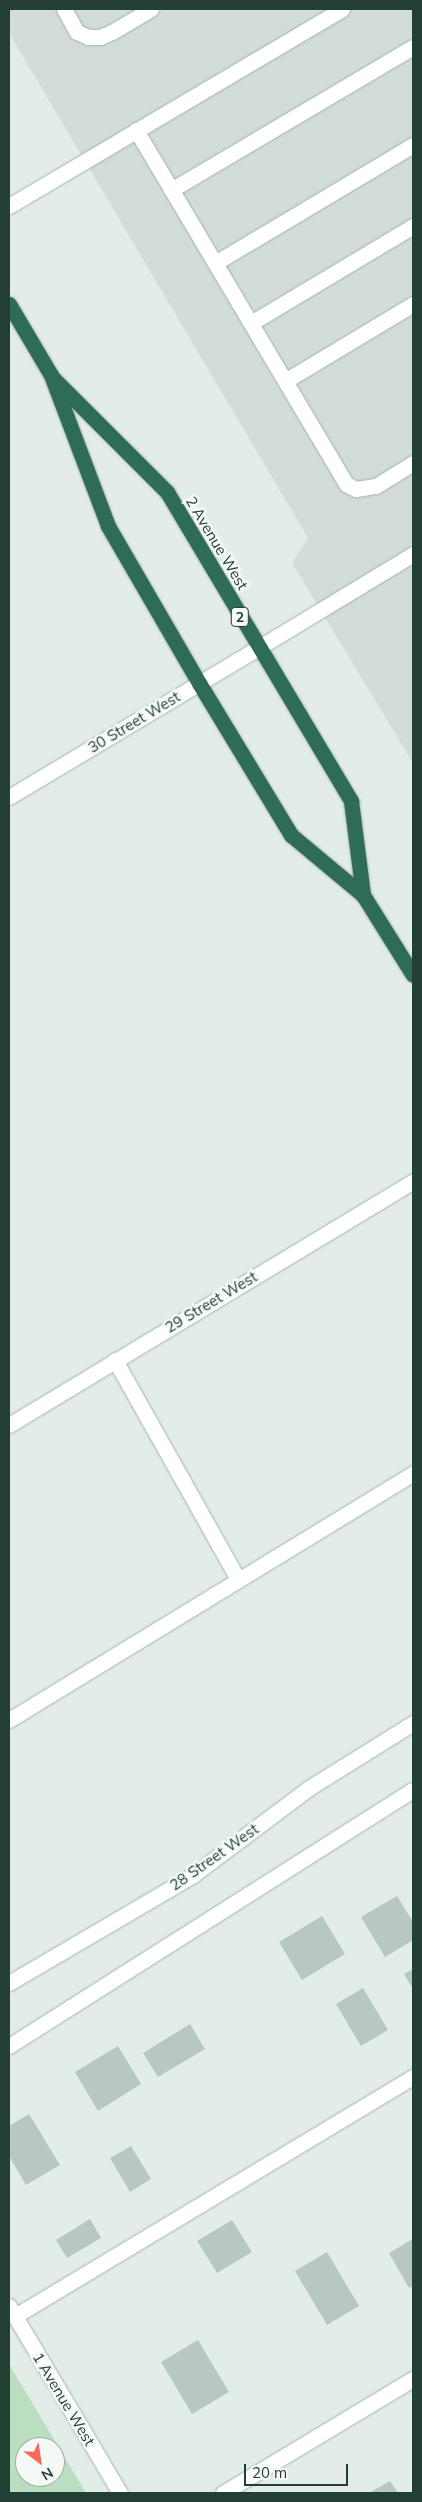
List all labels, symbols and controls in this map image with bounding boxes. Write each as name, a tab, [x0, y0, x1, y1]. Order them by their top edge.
street label: 2 Avenue West	[182, 493, 252, 593]
road number: 2	[230, 606, 250, 628]
street label: 30 Street West	[85, 688, 183, 756]
street label: 29 Street West	[162, 1268, 260, 1336]
street label: 28 Street West	[166, 1820, 262, 1894]
street label: 1 Avenue West	[29, 2349, 99, 2449]
north arrow	[15, 2437, 65, 2487]
scale bar	[247, 2454, 351, 2486]
text: 20 m	[252, 2463, 287, 2482]
text: N	[38, 2464, 56, 2484]

